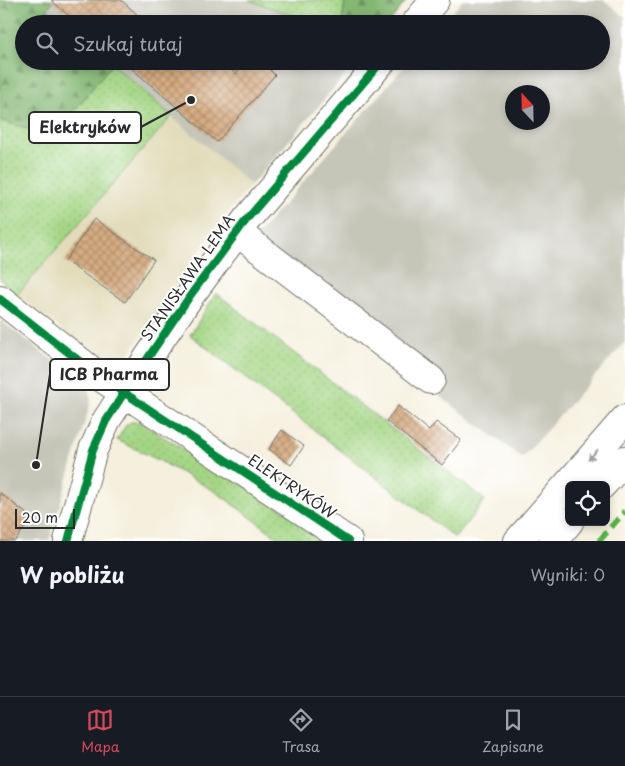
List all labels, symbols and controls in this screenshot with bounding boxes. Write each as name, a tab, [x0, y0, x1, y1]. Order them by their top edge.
search box	[15, 15, 610, 70]
icon: search	[33, 29, 61, 57]
text: Szukaj tutaj	[73, 29, 183, 57]
north arrow	[505, 85, 550, 130]
callout: Elektryków	[29, 112, 141, 143]
text: Elektryków	[39, 114, 131, 138]
street label: STANISŁAWA LEMA	[134, 209, 239, 345]
callout: ICB Pharma	[50, 359, 169, 390]
text: ICB Pharma	[59, 361, 159, 385]
street label: ELEKTRYKÓW	[244, 448, 342, 524]
one-way arrow	[587, 449, 598, 462]
map controls	[565, 481, 610, 526]
button: locate	[565, 481, 610, 526]
scale bar	[15, 506, 75, 529]
text: 20 m	[22, 507, 58, 528]
text: W pobliżu	[20, 558, 125, 590]
text: Wyniki: 0	[531, 562, 605, 586]
tab: Mapa	[81, 706, 120, 757]
tab: Trasa	[282, 706, 320, 757]
tab: Zapisane	[482, 706, 544, 757]

